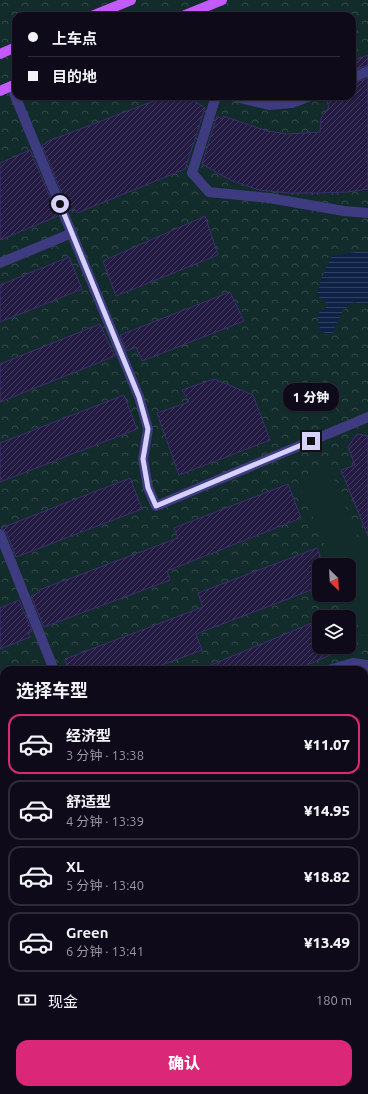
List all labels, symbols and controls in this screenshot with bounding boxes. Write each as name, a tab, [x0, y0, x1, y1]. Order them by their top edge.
text: 上车点	[52, 30, 97, 47]
text: 目的地	[52, 68, 97, 85]
route start	[51, 195, 69, 213]
callout: 1 分钟	[283, 383, 339, 411]
text: 1 分钟	[293, 390, 329, 404]
route end	[302, 432, 320, 450]
north arrow	[312, 558, 356, 602]
map controls	[312, 558, 356, 654]
button: layers	[312, 610, 356, 654]
text: 选择车型	[16, 680, 88, 700]
icon: car	[18, 726, 54, 762]
text: 经济型	[66, 727, 111, 744]
text: ¥11.07	[304, 736, 350, 753]
text: 3 分钟 · 13:38	[66, 748, 144, 762]
icon: car	[18, 792, 54, 828]
text: 舒适型	[66, 793, 111, 810]
text: ¥14.95	[304, 802, 350, 819]
text: 4 分钟 · 13:39	[66, 814, 144, 828]
icon: car	[18, 858, 54, 894]
text: XL	[66, 858, 84, 875]
text: ¥18.82	[304, 868, 350, 885]
text: 5 分钟 · 13:40	[66, 878, 144, 892]
icon: car	[18, 924, 54, 960]
text: Green	[66, 924, 108, 941]
text: ¥13.49	[304, 934, 350, 951]
text: 6 分钟 · 13:41	[66, 944, 144, 958]
icon: cash	[16, 989, 38, 1011]
text: 现金	[48, 993, 78, 1010]
text: 180 m	[316, 993, 352, 1007]
button: 确认	[16, 1040, 352, 1086]

